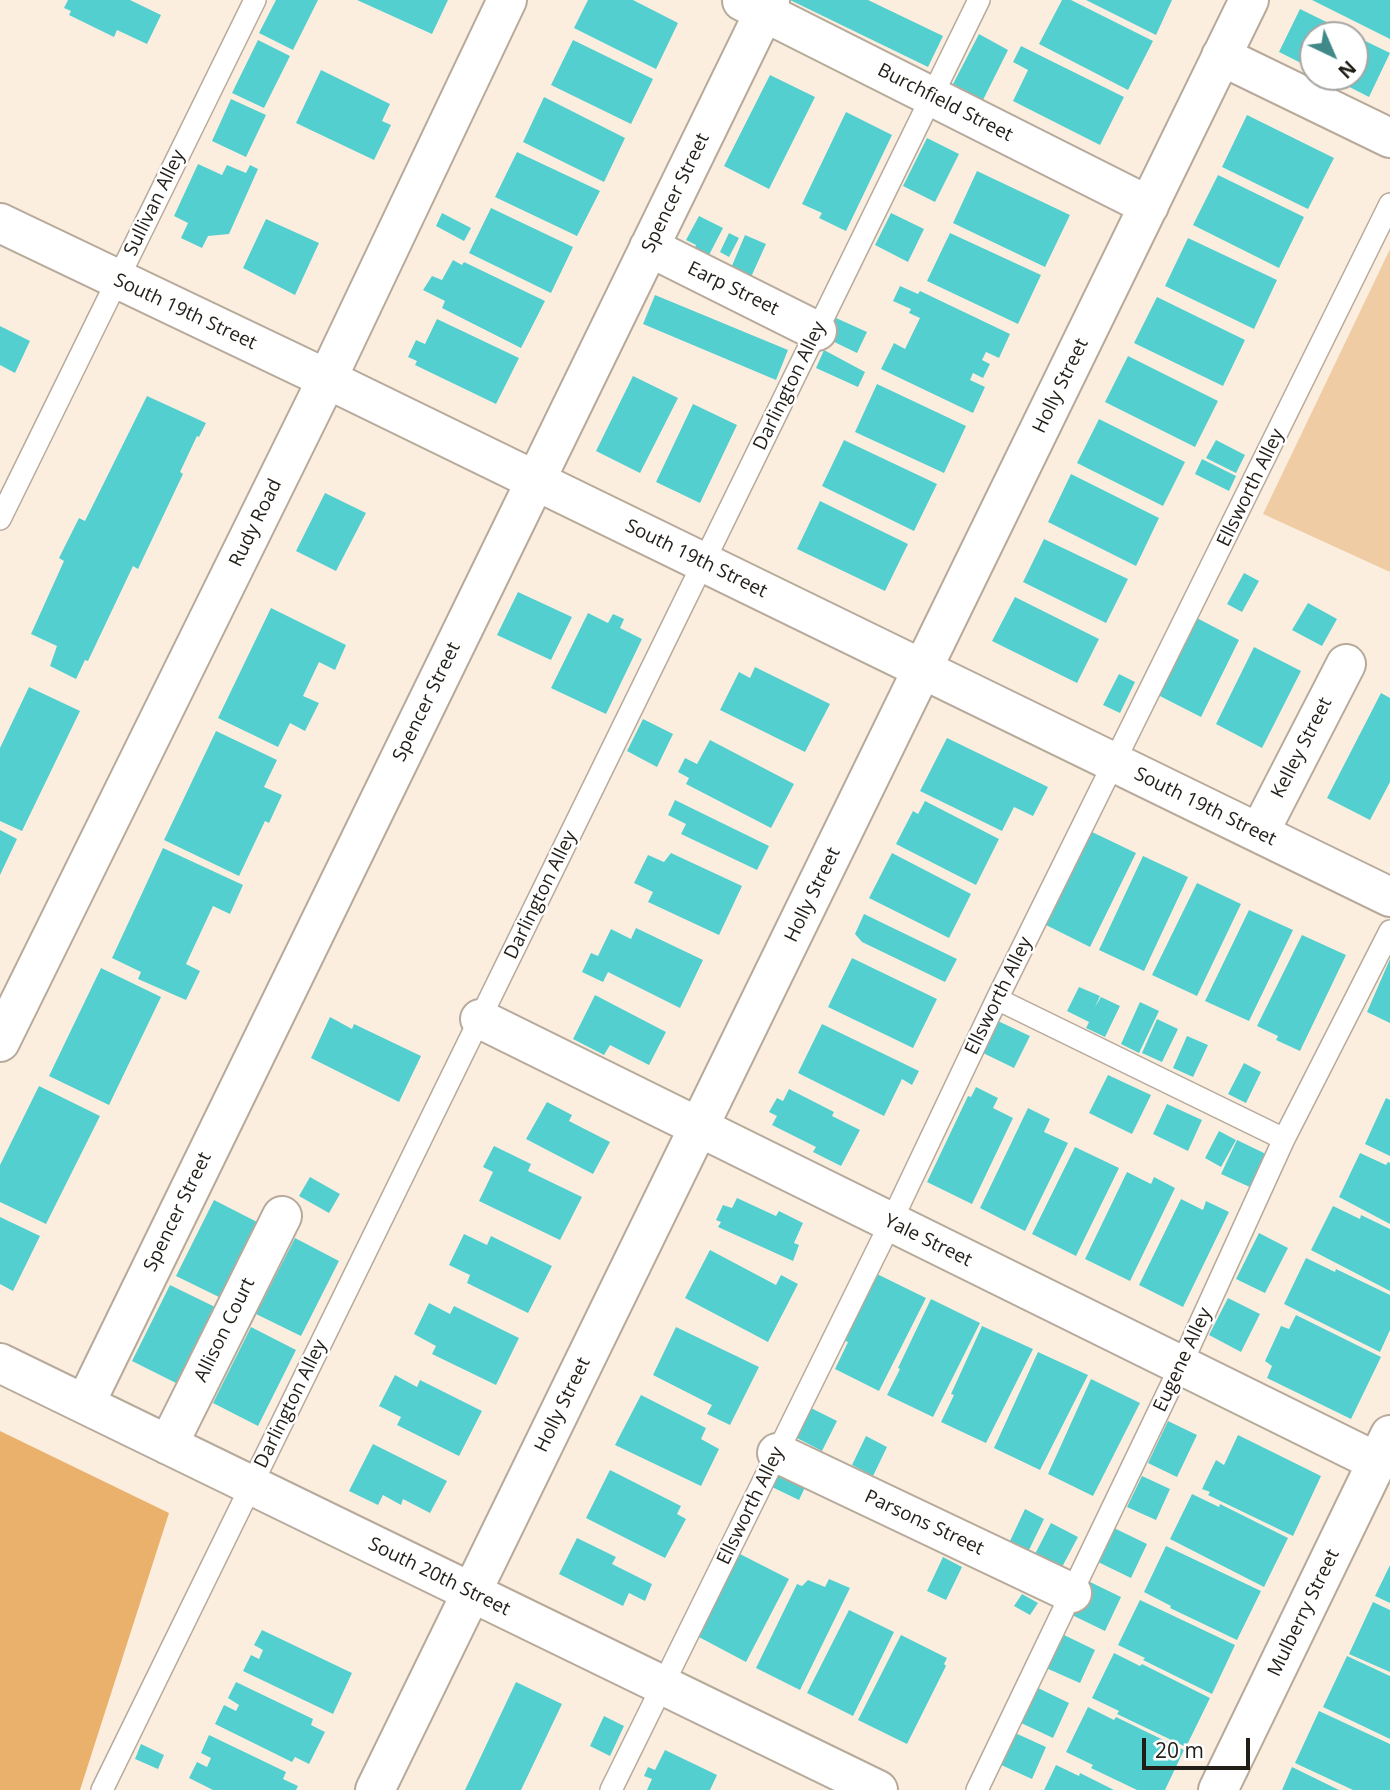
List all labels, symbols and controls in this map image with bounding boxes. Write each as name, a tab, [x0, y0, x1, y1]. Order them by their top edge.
north arrow	[1299, 21, 1369, 91]
text: N	[1333, 55, 1362, 84]
street label: Burchfield Street	[874, 59, 1016, 147]
street label: Spencer Street	[637, 130, 715, 256]
street label: Sullivan Alley	[120, 146, 190, 260]
street label: Earp Street	[684, 257, 782, 321]
street label: South 19th Street	[110, 269, 260, 355]
street label: Darlington Alley	[749, 318, 831, 454]
street label: Holly Street	[1028, 335, 1094, 437]
street label: Ellsworth Alley	[1213, 425, 1289, 551]
street label: Rudy Road	[225, 475, 287, 571]
street label: South 19th Street	[621, 515, 771, 603]
street label: Spencer Street	[388, 639, 466, 765]
street label: Kelley Street	[1267, 694, 1337, 802]
street label: South 19th Street	[1130, 763, 1280, 851]
street label: Darlington Alley	[500, 827, 582, 963]
street label: Holly Street	[780, 844, 846, 946]
street label: Ellsworth Alley	[961, 933, 1037, 1059]
street label: Spencer Street	[139, 1149, 217, 1275]
street label: Yale Street	[880, 1210, 976, 1272]
street label: Allison Court	[190, 1274, 260, 1386]
street label: Eugene Alley	[1149, 1304, 1217, 1416]
street label: Darlington Alley	[250, 1336, 332, 1472]
street label: Holly Street	[530, 1354, 596, 1456]
street label: Ellsworth Alley	[713, 1443, 789, 1569]
street label: Parsons Street	[861, 1485, 987, 1561]
street label: South 20th Street	[364, 1533, 514, 1621]
street label: Mulberry Street	[1263, 1546, 1345, 1680]
scale bar	[1145, 1724, 1254, 1768]
text: 20 m	[1155, 1736, 1204, 1764]

